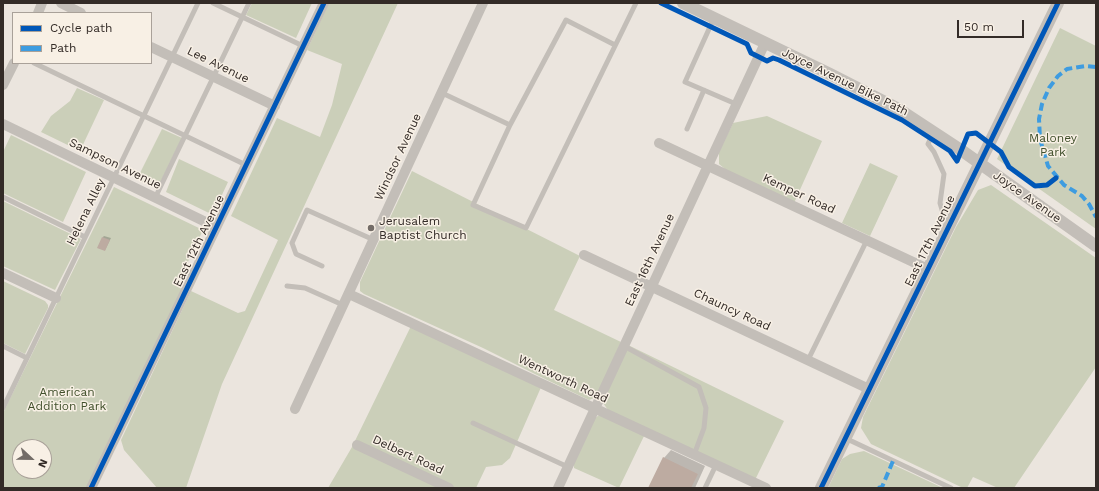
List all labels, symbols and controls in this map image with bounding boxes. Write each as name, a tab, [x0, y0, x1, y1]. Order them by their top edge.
legend	[12, 12, 152, 64]
scale bar	[959, 12, 1026, 38]
text: 50 m	[964, 20, 994, 34]
text: Cycle path	[50, 21, 112, 35]
text: Path	[50, 41, 76, 55]
street label: Lee Avenue	[185, 44, 251, 86]
street label: Joyce Avenue Bike Path	[779, 45, 911, 119]
street label: Windsor Avenue	[371, 111, 425, 203]
park label: Maloney Park	[1029, 131, 1077, 159]
street label: Sampson Avenue	[67, 135, 163, 193]
street label: Joyce Avenue	[990, 168, 1064, 226]
street label: Kemper Road	[760, 171, 838, 217]
street label: Helena Alley	[64, 176, 108, 248]
street label: East 12th Avenue	[170, 193, 228, 289]
street label: East 17th Avenue	[902, 193, 958, 289]
street label: East 16th Avenue	[622, 211, 678, 309]
place label: Jerusalem Baptist Church	[379, 214, 467, 242]
marker: Jerusalem Baptist Church	[366, 223, 376, 233]
street label: Chauncy Road	[691, 286, 773, 334]
street label: Wentworth Road	[516, 352, 610, 406]
park label: American Addition Park	[28, 385, 106, 413]
street label: Delbert Road	[370, 432, 446, 478]
north arrow	[12, 439, 52, 479]
text: N	[35, 457, 50, 470]

